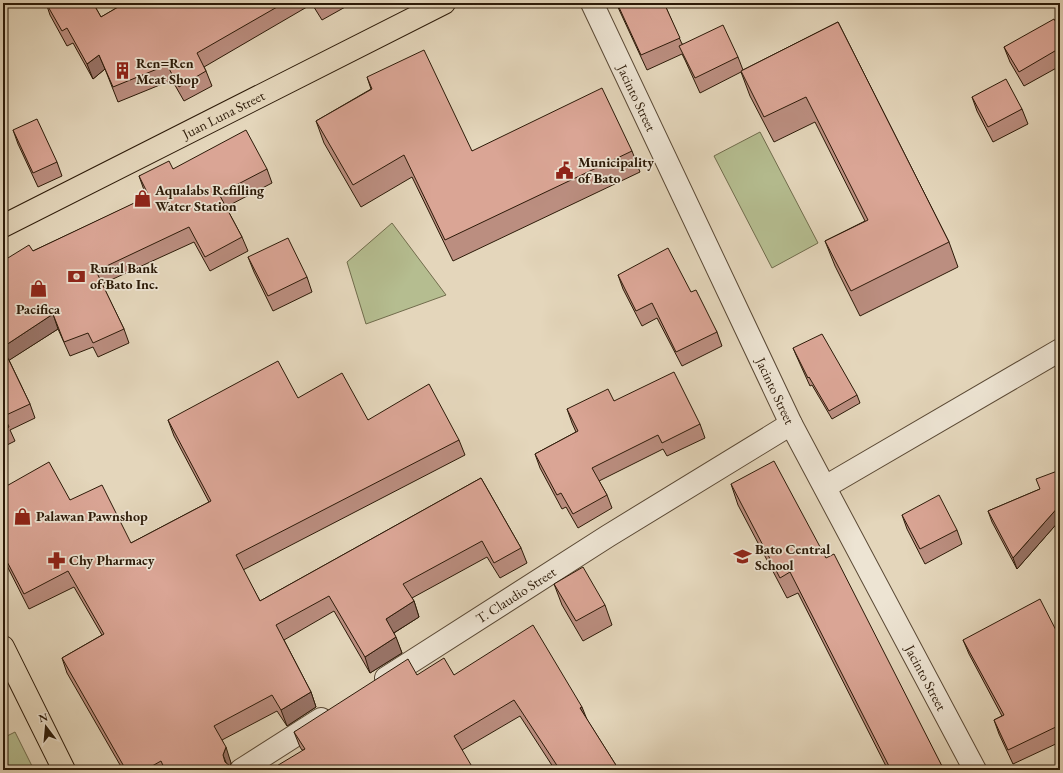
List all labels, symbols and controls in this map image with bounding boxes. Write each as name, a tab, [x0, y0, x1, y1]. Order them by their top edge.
place label: Ren=Ren Meat Shop	[136, 54, 199, 88]
building icon: Ren=Ren Meat Shop	[113, 61, 133, 81]
street label: Jacinto Street	[613, 61, 661, 135]
street label: Juan Luna Street	[178, 86, 268, 143]
place label: Municipality of Bato	[578, 153, 654, 187]
public building icon: Municipality of Bato	[555, 160, 575, 180]
place label: Aqualabs Refilling Water Station	[154, 181, 265, 215]
shop icon: Aqualabs Refilling Water Station	[132, 188, 152, 208]
place label: Rural Bank of Bato Inc.	[90, 259, 158, 293]
bank icon: Rural Bank of Bato Inc.	[67, 266, 87, 286]
shop icon: Pacifica	[28, 279, 48, 299]
place label: Pacifica	[16, 300, 61, 318]
street label: Jacinto Street	[751, 354, 799, 428]
shop icon: Palawan Pawnshop	[13, 506, 33, 526]
place label: Palawan Pawnshop	[36, 507, 148, 525]
place label: Bato Central School	[755, 540, 830, 574]
school or university icon: Bato Central School	[732, 547, 752, 567]
pharmacy icon: Chy Pharmacy	[46, 550, 66, 570]
place label: Chy Pharmacy	[69, 551, 155, 569]
street label: T. Claudio Street	[472, 562, 560, 627]
street label: Jacinto Street	[901, 641, 951, 714]
north arrow	[26, 707, 66, 747]
text: N	[37, 709, 50, 725]

